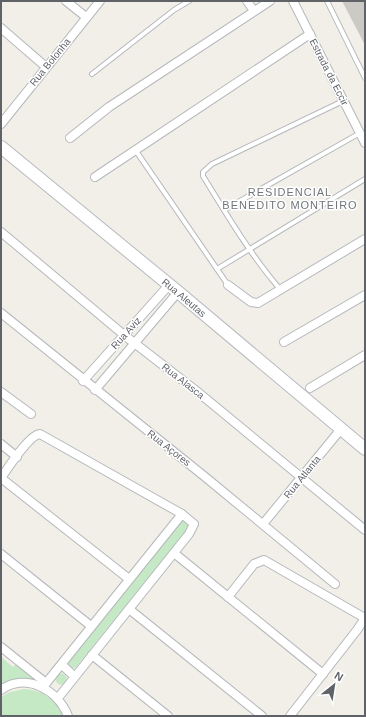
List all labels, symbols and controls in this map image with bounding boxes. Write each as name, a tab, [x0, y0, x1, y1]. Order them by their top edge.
street label: Rua Bolonha	[28, 36, 73, 88]
street label: Estrada da Eccir	[307, 37, 351, 108]
district label: RESIDENCIAL BENEDITO MONTEIRO	[222, 186, 358, 211]
street label: Rua Aleutas	[160, 276, 208, 319]
street label: Rua Aviz	[109, 315, 143, 351]
street label: Rua Alasca	[160, 361, 207, 401]
street label: Rua Açores	[145, 428, 193, 468]
street label: Rua Atlanta	[281, 453, 323, 501]
north arrow	[314, 665, 354, 705]
text: N	[333, 669, 345, 684]

